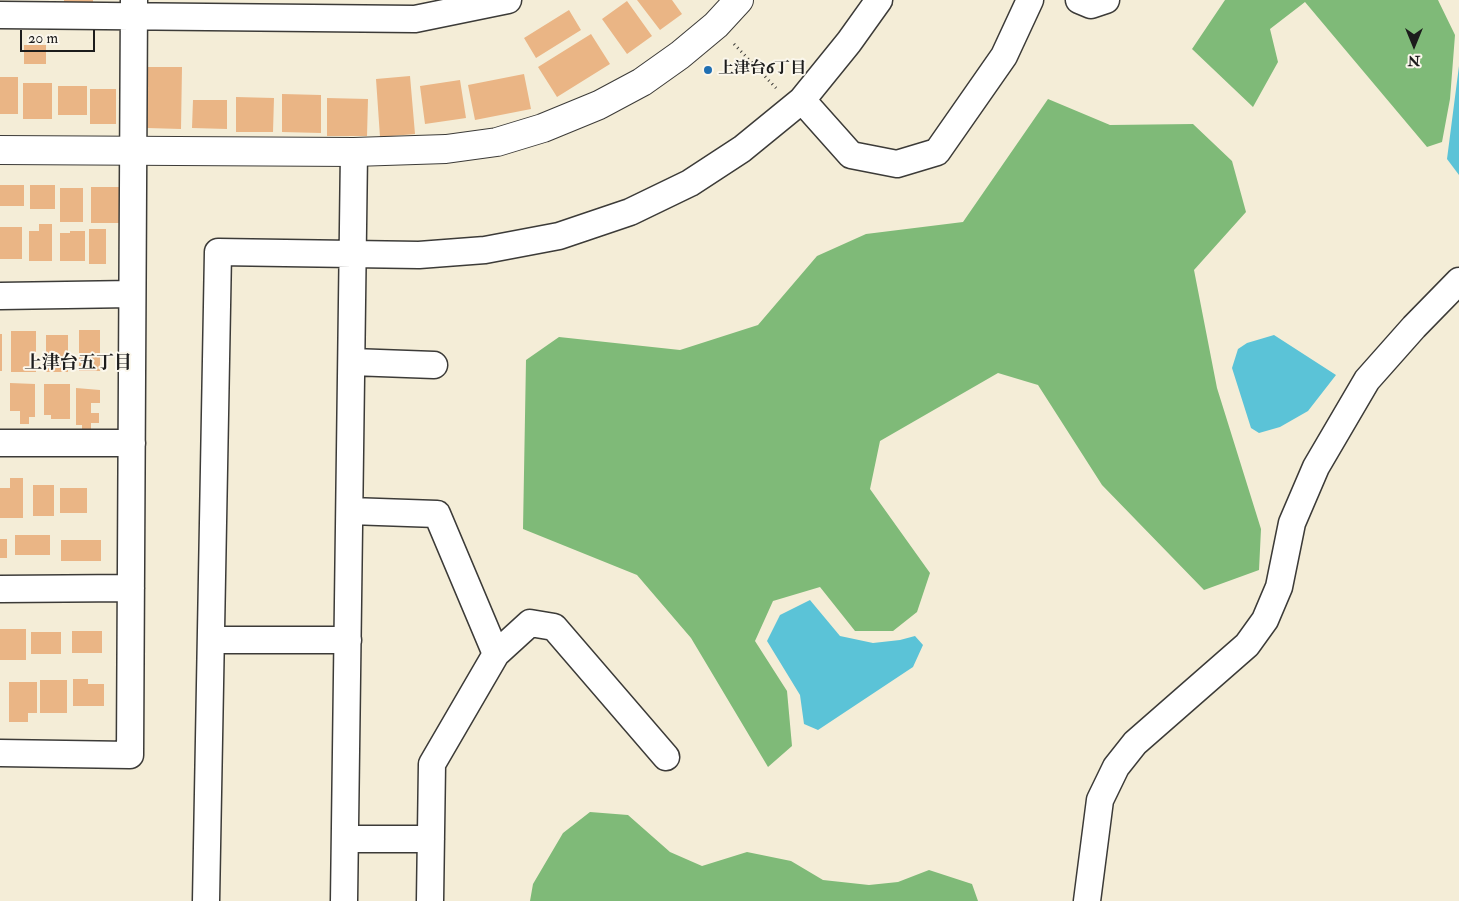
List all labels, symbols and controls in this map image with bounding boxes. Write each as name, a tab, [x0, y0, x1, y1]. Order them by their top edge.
scale bar	[22, 20, 98, 52]
north arrow	[1389, 20, 1439, 70]
text: 20 m	[28, 29, 58, 48]
text: N	[1408, 52, 1420, 69]
place label: 上津台6丁目	[718, 60, 806, 80]
marker: 上津台6丁目	[702, 64, 714, 76]
district label: 上津台五丁目	[24, 353, 132, 375]

